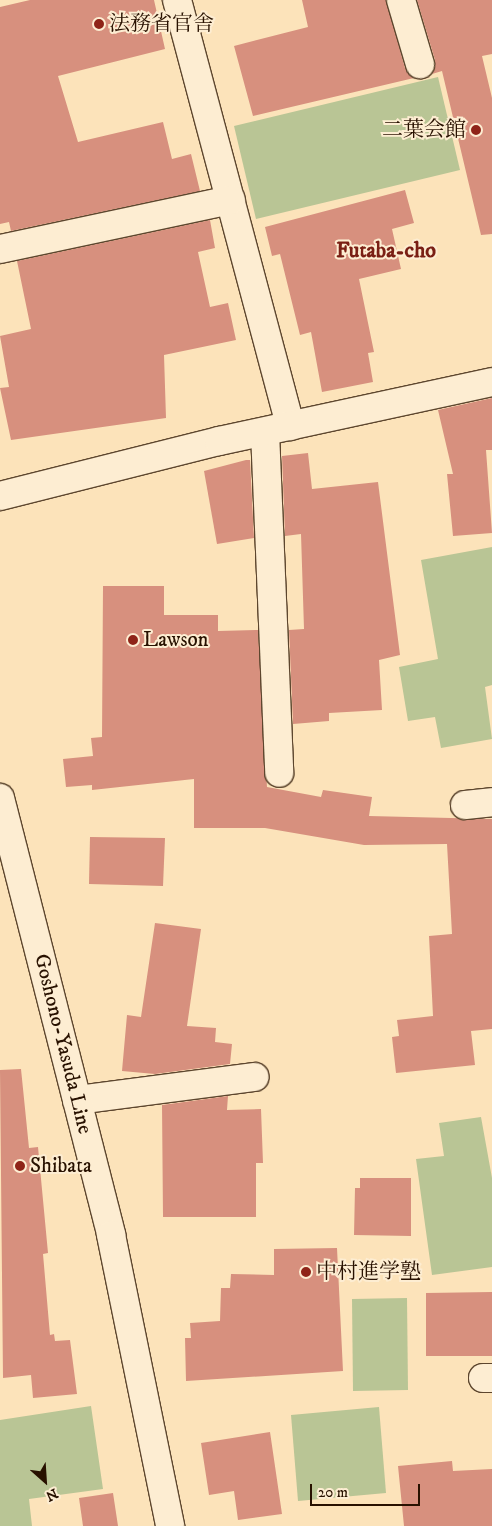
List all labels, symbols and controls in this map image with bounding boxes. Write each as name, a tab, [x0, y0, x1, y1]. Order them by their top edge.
place label: 法務省官舎	[109, 11, 214, 37]
marker: 法務省官舎	[93, 18, 105, 30]
place label: 二葉会館	[382, 117, 466, 143]
marker: 二葉会館	[470, 124, 482, 136]
district label: Futaba-cho	[336, 238, 436, 264]
place label: Lawson	[143, 627, 209, 653]
marker: Lawson	[127, 634, 139, 646]
street label: Goshono-Yasuda Line	[28, 951, 98, 1137]
place label: Shibata	[30, 1153, 92, 1179]
marker: Shibata	[14, 1160, 26, 1172]
place label: 中村進学塾	[316, 1259, 421, 1285]
marker: 中村進学塾	[300, 1266, 312, 1278]
north arrow	[20, 1456, 70, 1506]
scale bar	[312, 1474, 422, 1506]
text: 20 m	[318, 1483, 348, 1502]
text: N	[42, 1484, 61, 1505]

